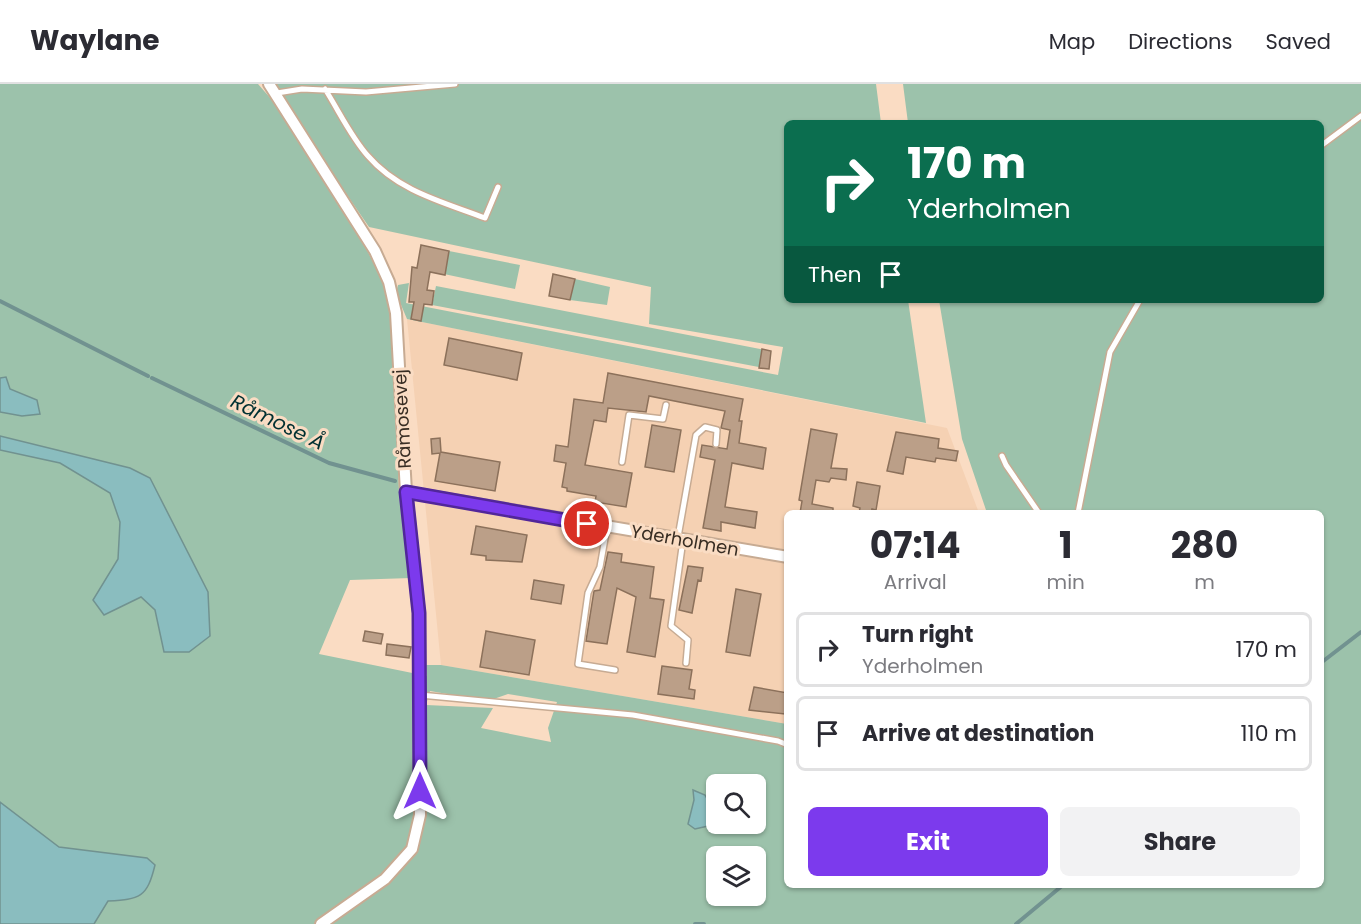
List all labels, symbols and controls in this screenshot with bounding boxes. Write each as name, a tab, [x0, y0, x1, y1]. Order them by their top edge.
text: Waylane	[30, 21, 160, 60]
text: Map	[1049, 27, 1095, 56]
text: Directions	[1128, 27, 1232, 56]
text: Saved	[1265, 27, 1331, 56]
text: 170 m	[907, 134, 1026, 193]
icon: right	[808, 144, 886, 222]
text: Yderholmen	[907, 190, 1071, 227]
icon: arrive	[874, 258, 907, 291]
text: Then	[808, 259, 862, 290]
street label: Råmosevej	[387, 369, 417, 469]
water label: Råmose Å	[226, 387, 330, 457]
pin	[561, 498, 612, 549]
icon: arrive	[570, 507, 603, 540]
street label: Yderholmen	[629, 518, 741, 562]
text: 07:14	[870, 520, 961, 571]
text: 1	[1059, 520, 1073, 571]
text: 280	[1171, 520, 1238, 571]
text: Arrival	[884, 568, 947, 596]
text: min	[1047, 568, 1085, 596]
text: m	[1194, 568, 1215, 596]
text: Turn right	[862, 619, 973, 650]
icon: right	[811, 633, 844, 666]
text: 170 m	[1236, 634, 1297, 665]
text: Yderholmen	[862, 652, 983, 680]
icon: arrive	[811, 717, 844, 750]
text: Arrive at destination	[862, 718, 1094, 749]
text: 110 m	[1241, 718, 1297, 749]
position arrow	[388, 759, 452, 823]
map controls	[706, 774, 766, 906]
button: search	[706, 774, 766, 834]
button: Exit	[808, 807, 1048, 876]
button: Share	[1060, 807, 1300, 876]
button: layers	[706, 846, 766, 906]

